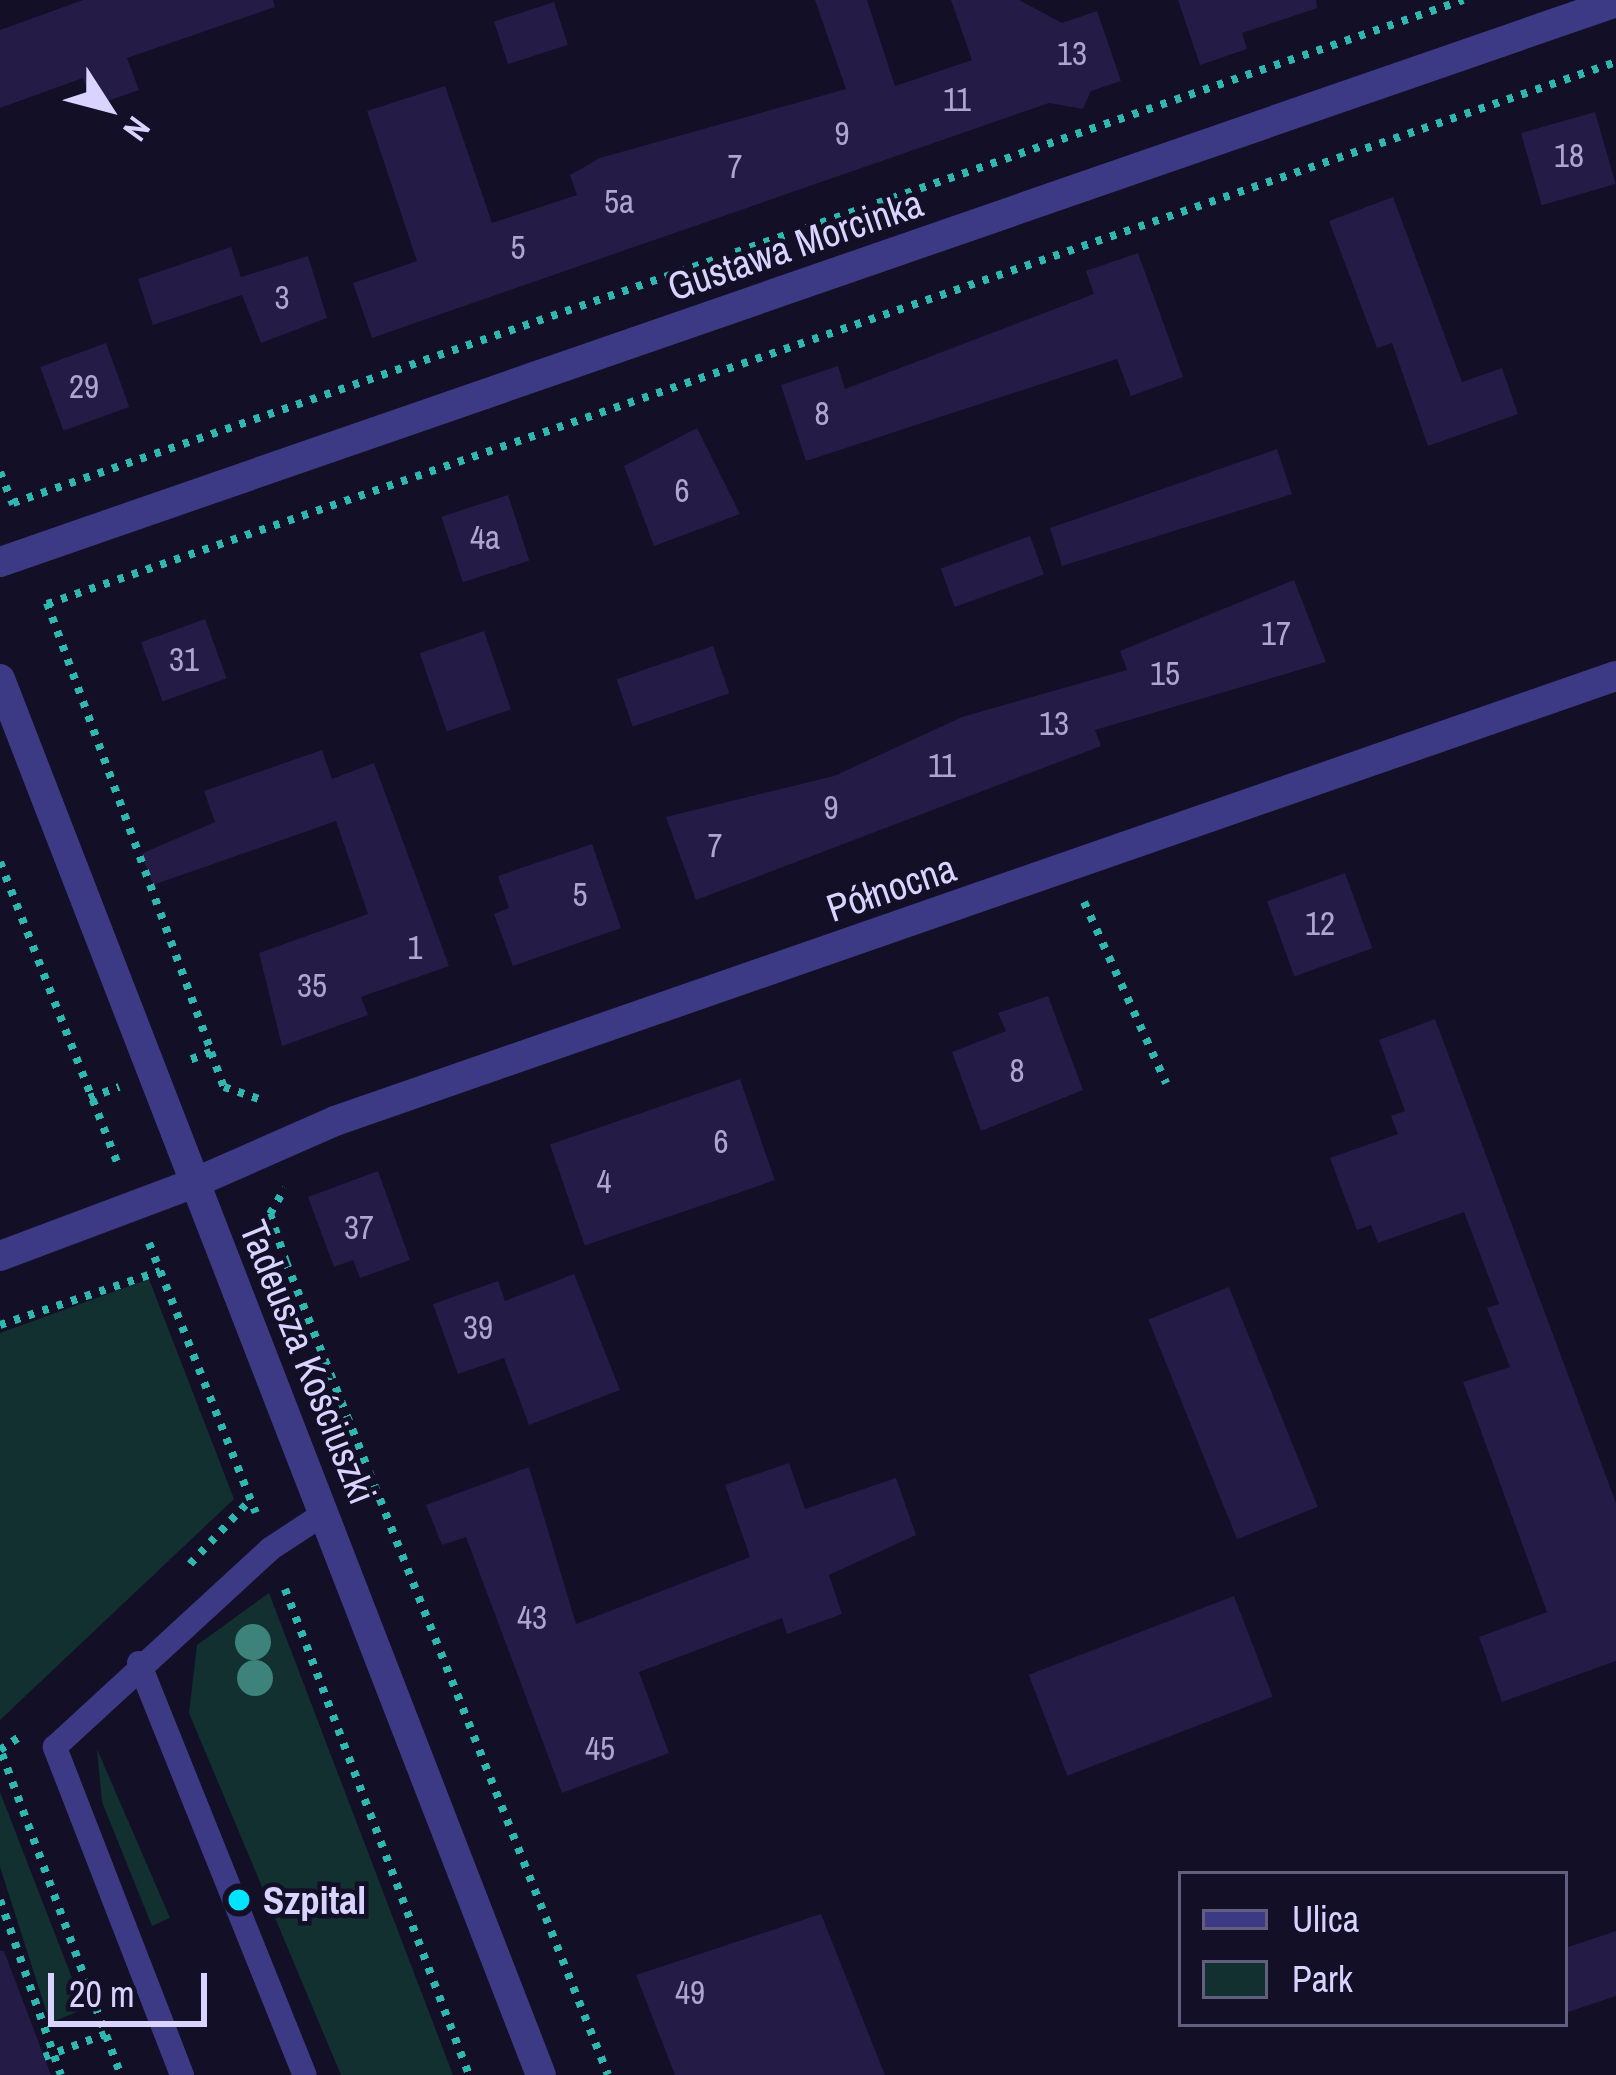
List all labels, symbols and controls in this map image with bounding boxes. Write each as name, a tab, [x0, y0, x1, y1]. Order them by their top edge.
house number: 13	[1057, 34, 1087, 74]
north arrow	[48, 48, 168, 168]
house number: 11	[943, 80, 971, 120]
text: N	[114, 108, 161, 150]
house number: 9	[834, 114, 850, 154]
house number: 18	[1554, 136, 1584, 176]
house number: 7	[727, 147, 743, 187]
street label: Gustawa Morcinka	[661, 179, 929, 311]
house number: 5a	[604, 182, 634, 222]
house number: 5	[510, 228, 526, 268]
house number: 3	[274, 278, 290, 318]
house number: 29	[69, 367, 99, 407]
house number: 8	[814, 394, 830, 434]
house number: 6	[674, 471, 690, 511]
house number: 4a	[470, 518, 500, 558]
house number: 17	[1261, 614, 1291, 654]
house number: 31	[169, 640, 199, 680]
house number: 15	[1150, 654, 1180, 694]
house number: 13	[1039, 704, 1069, 744]
house number: 11	[928, 746, 956, 786]
house number: 9	[823, 788, 839, 828]
house number: 7	[707, 826, 723, 866]
street label: Północna	[820, 844, 962, 932]
house number: 5	[572, 875, 588, 915]
house number: 12	[1305, 904, 1335, 944]
house number: 1	[407, 928, 423, 968]
house number: 35	[297, 966, 327, 1006]
house number: 8	[1009, 1051, 1025, 1091]
house number: 6	[713, 1122, 729, 1162]
house number: 4	[596, 1162, 612, 1202]
house number: 37	[344, 1208, 374, 1248]
street label: Tadeusza Kościuszki	[230, 1214, 386, 1510]
house number: 39	[463, 1308, 493, 1348]
house number: 43	[517, 1598, 547, 1638]
house number: 45	[585, 1729, 615, 1769]
legend	[1178, 1871, 1568, 2027]
place label: Szpital	[263, 1877, 366, 1923]
marker: Szpital	[226, 1887, 252, 1913]
text: Ulica	[1292, 1895, 1359, 1943]
scale bar	[54, 1949, 213, 2023]
text: Park	[1292, 1955, 1353, 2003]
text: 20 m	[69, 1970, 135, 2018]
house number: 49	[675, 1973, 705, 2013]

